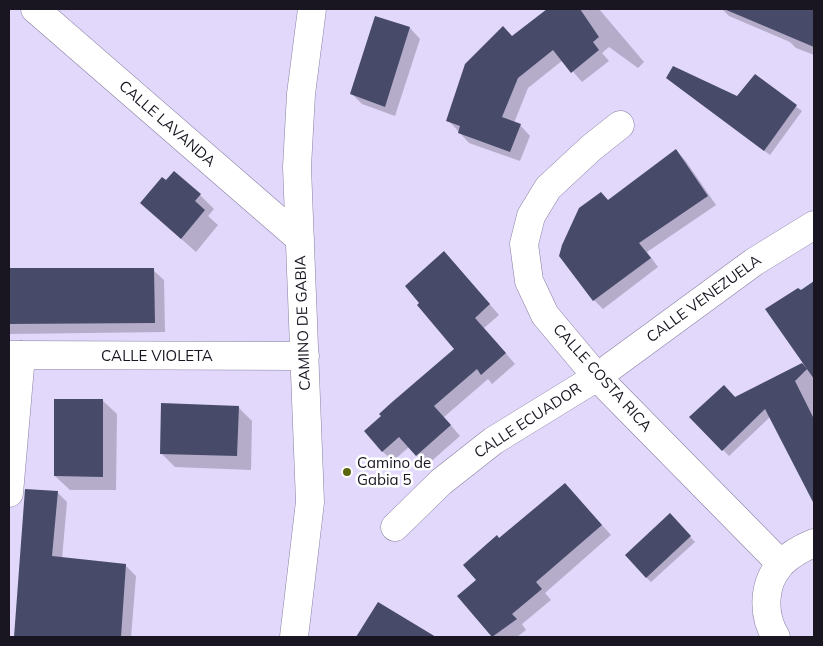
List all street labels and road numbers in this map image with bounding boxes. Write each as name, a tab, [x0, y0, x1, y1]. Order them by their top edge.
street label: CALLE LAVANDA	[115, 77, 219, 171]
street label: CALLE VENEZUELA	[643, 251, 765, 347]
street label: CAMINO DE GABIA	[292, 255, 314, 391]
street label: CALLE COSTA RICA	[549, 320, 655, 436]
street label: CALLE VIOLETA	[101, 347, 213, 365]
street label: CALLE ECUADOR	[471, 380, 585, 462]

